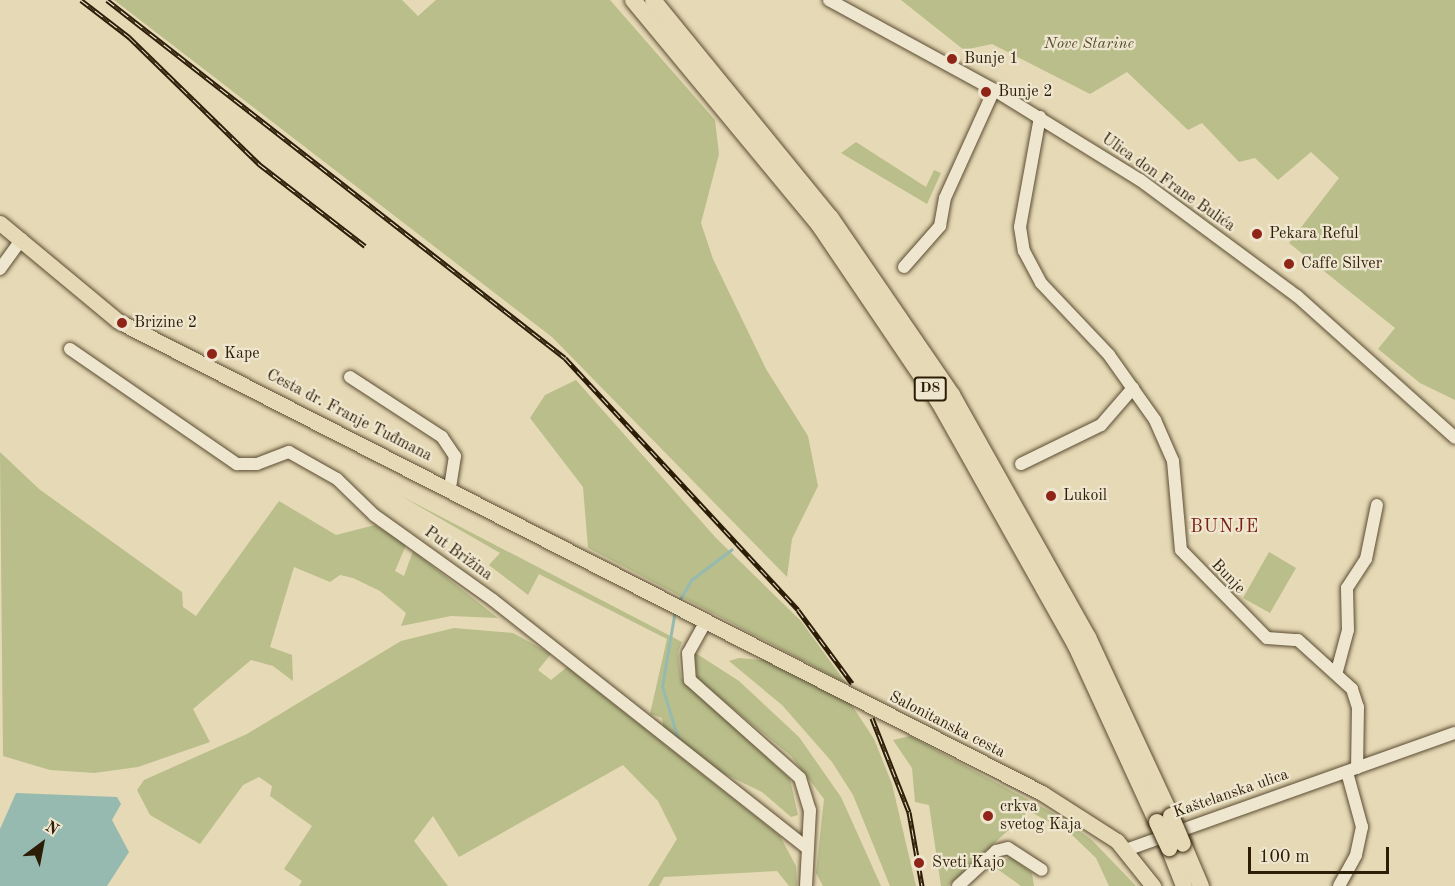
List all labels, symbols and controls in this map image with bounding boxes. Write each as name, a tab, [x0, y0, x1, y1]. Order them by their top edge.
park label: Nove Starine	[1044, 34, 1134, 54]
place label: Bunje 1	[964, 49, 1018, 69]
marker: Bunje 1	[945, 52, 959, 66]
place label: Bunje 2	[998, 82, 1052, 102]
marker: Bunje 2	[979, 85, 993, 99]
street label: Ulica don Frane Bulića	[1097, 130, 1239, 236]
place label: Pekara Reful	[1269, 224, 1359, 244]
marker: Pekara Reful	[1250, 227, 1264, 241]
place label: Caffe Silver	[1301, 254, 1382, 274]
marker: Caffe Silver	[1282, 257, 1296, 271]
place label: Brizine 2	[134, 313, 197, 333]
marker: Brizine 2	[115, 316, 129, 330]
place label: Kape	[224, 344, 260, 364]
marker: Kape	[205, 347, 219, 361]
street label: Cesta dr. Franje Tuđmana	[263, 366, 435, 466]
road number: D8	[914, 377, 946, 401]
place label: Lukoil	[1063, 486, 1107, 506]
marker: Lukoil	[1044, 489, 1058, 503]
district label: BUNJE	[1190, 516, 1260, 538]
street label: Put Brižina	[420, 523, 496, 585]
street label: Bunje	[1207, 556, 1249, 598]
street label: Salonitanska cesta	[886, 687, 1008, 763]
street label: Kaštelanska ulica	[1171, 765, 1291, 823]
place label: crkva svetog Kaja	[1000, 797, 1082, 835]
marker: crkva svetog Kaja	[981, 809, 995, 823]
north arrow	[12, 814, 72, 874]
text: N	[42, 819, 61, 839]
scale bar	[1251, 835, 1392, 873]
text: 100 m	[1259, 848, 1310, 866]
place label: Sveti Kajo	[932, 853, 1004, 873]
marker: Sveti Kajo	[910, 854, 928, 872]

